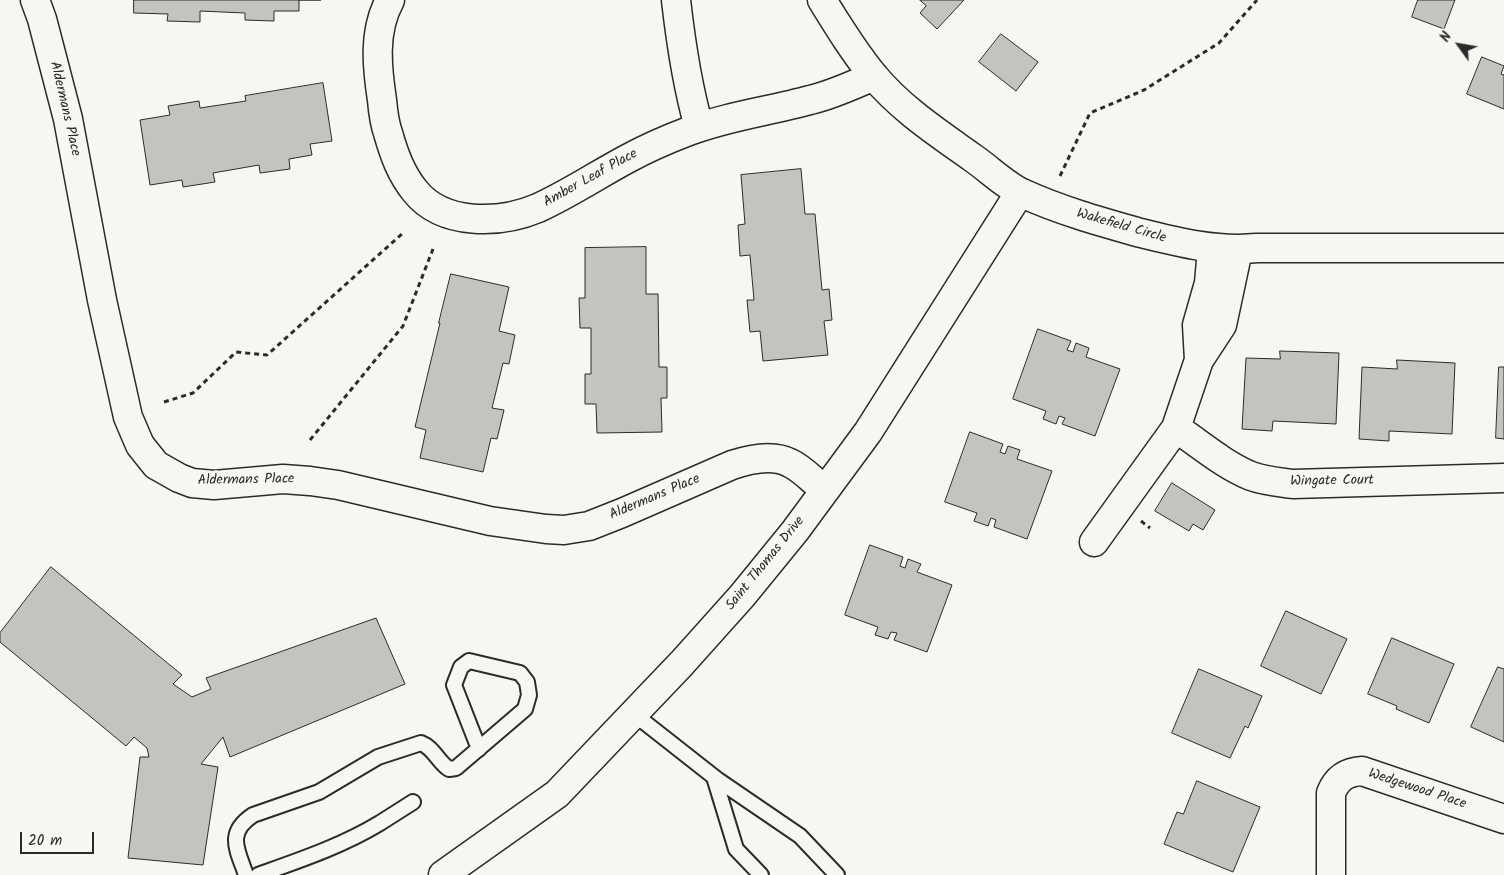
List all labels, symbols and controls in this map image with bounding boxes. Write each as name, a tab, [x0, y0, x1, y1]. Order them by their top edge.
north arrow	[1434, 20, 1484, 70]
text: N	[1435, 27, 1458, 47]
street label: Aldermans Place	[45, 60, 83, 158]
street label: Amber Leaf Place	[541, 146, 641, 212]
street label: Wakefield Circle	[1074, 206, 1168, 248]
street label: Aldermans Place	[607, 471, 703, 525]
street label: Aldermans Place	[197, 472, 295, 490]
street label: Wingate Court	[1290, 473, 1374, 491]
street label: Saint Thomas Drive	[723, 514, 809, 614]
street label: Wedgewood Place	[1366, 766, 1468, 814]
scale bar	[22, 822, 96, 854]
text: 20 m	[28, 829, 62, 853]

